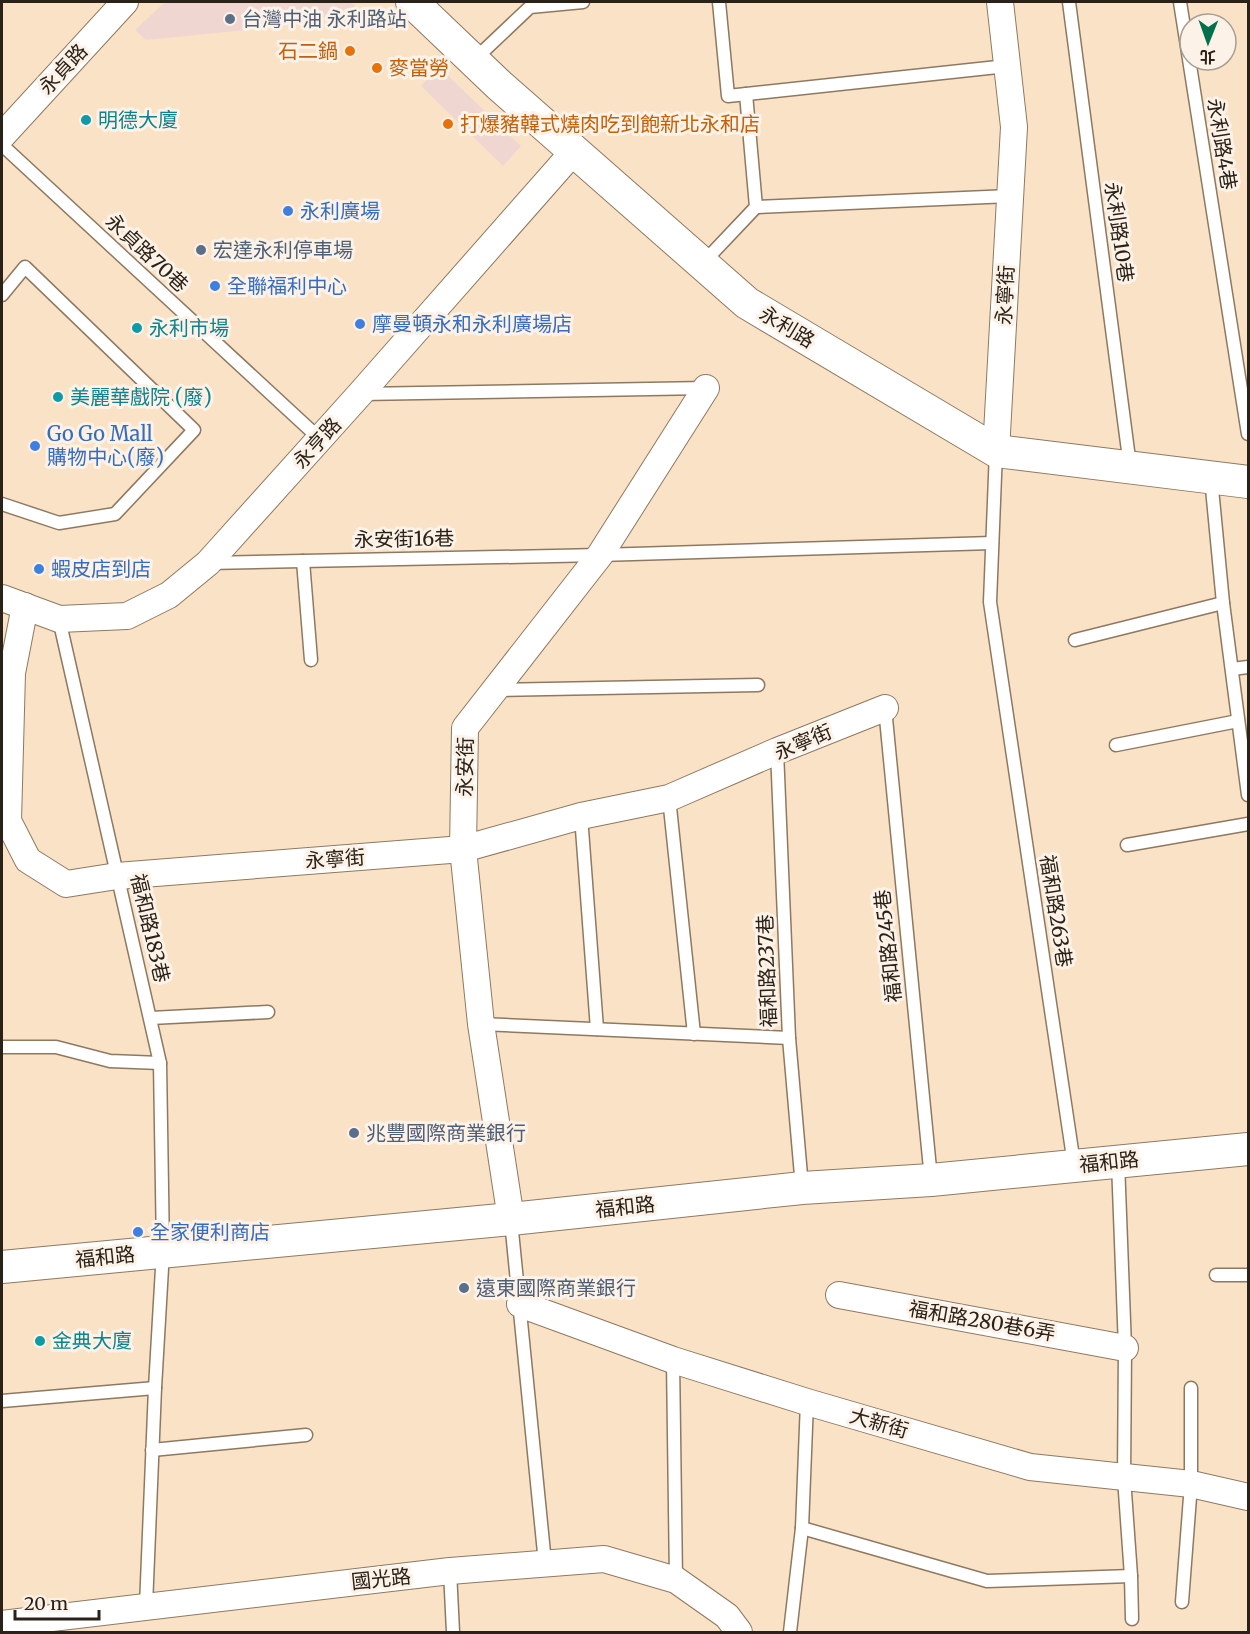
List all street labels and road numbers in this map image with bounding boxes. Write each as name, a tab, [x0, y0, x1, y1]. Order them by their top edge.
street label: 永貞路	[33, 38, 92, 99]
street label: 永利路4巷	[1203, 96, 1242, 191]
street label: 永利路10巷	[1100, 180, 1139, 284]
street label: 永貞路70巷	[101, 208, 194, 297]
street label: 永寧街	[990, 264, 1019, 326]
street label: 永利路	[755, 300, 819, 353]
street label: 永亨路	[287, 412, 346, 473]
street label: 永安街16巷	[354, 525, 454, 552]
street label: 永寧街	[770, 718, 835, 765]
street label: 永安街	[451, 737, 478, 797]
street label: 永寧街	[304, 844, 366, 873]
street label: 福和路263巷	[1035, 853, 1078, 969]
street label: 福和路183巷	[126, 871, 175, 985]
street label: 福和路245巷	[869, 888, 906, 1004]
street label: 福和路237巷	[752, 914, 781, 1028]
street label: 福和路	[1078, 1146, 1140, 1177]
street label: 福和路	[594, 1191, 656, 1222]
street label: 福和路	[74, 1241, 136, 1272]
street label: 福和路280巷6弄	[907, 1295, 1057, 1346]
street label: 大新街	[847, 1402, 911, 1443]
street label: 國光路	[350, 1563, 412, 1594]

